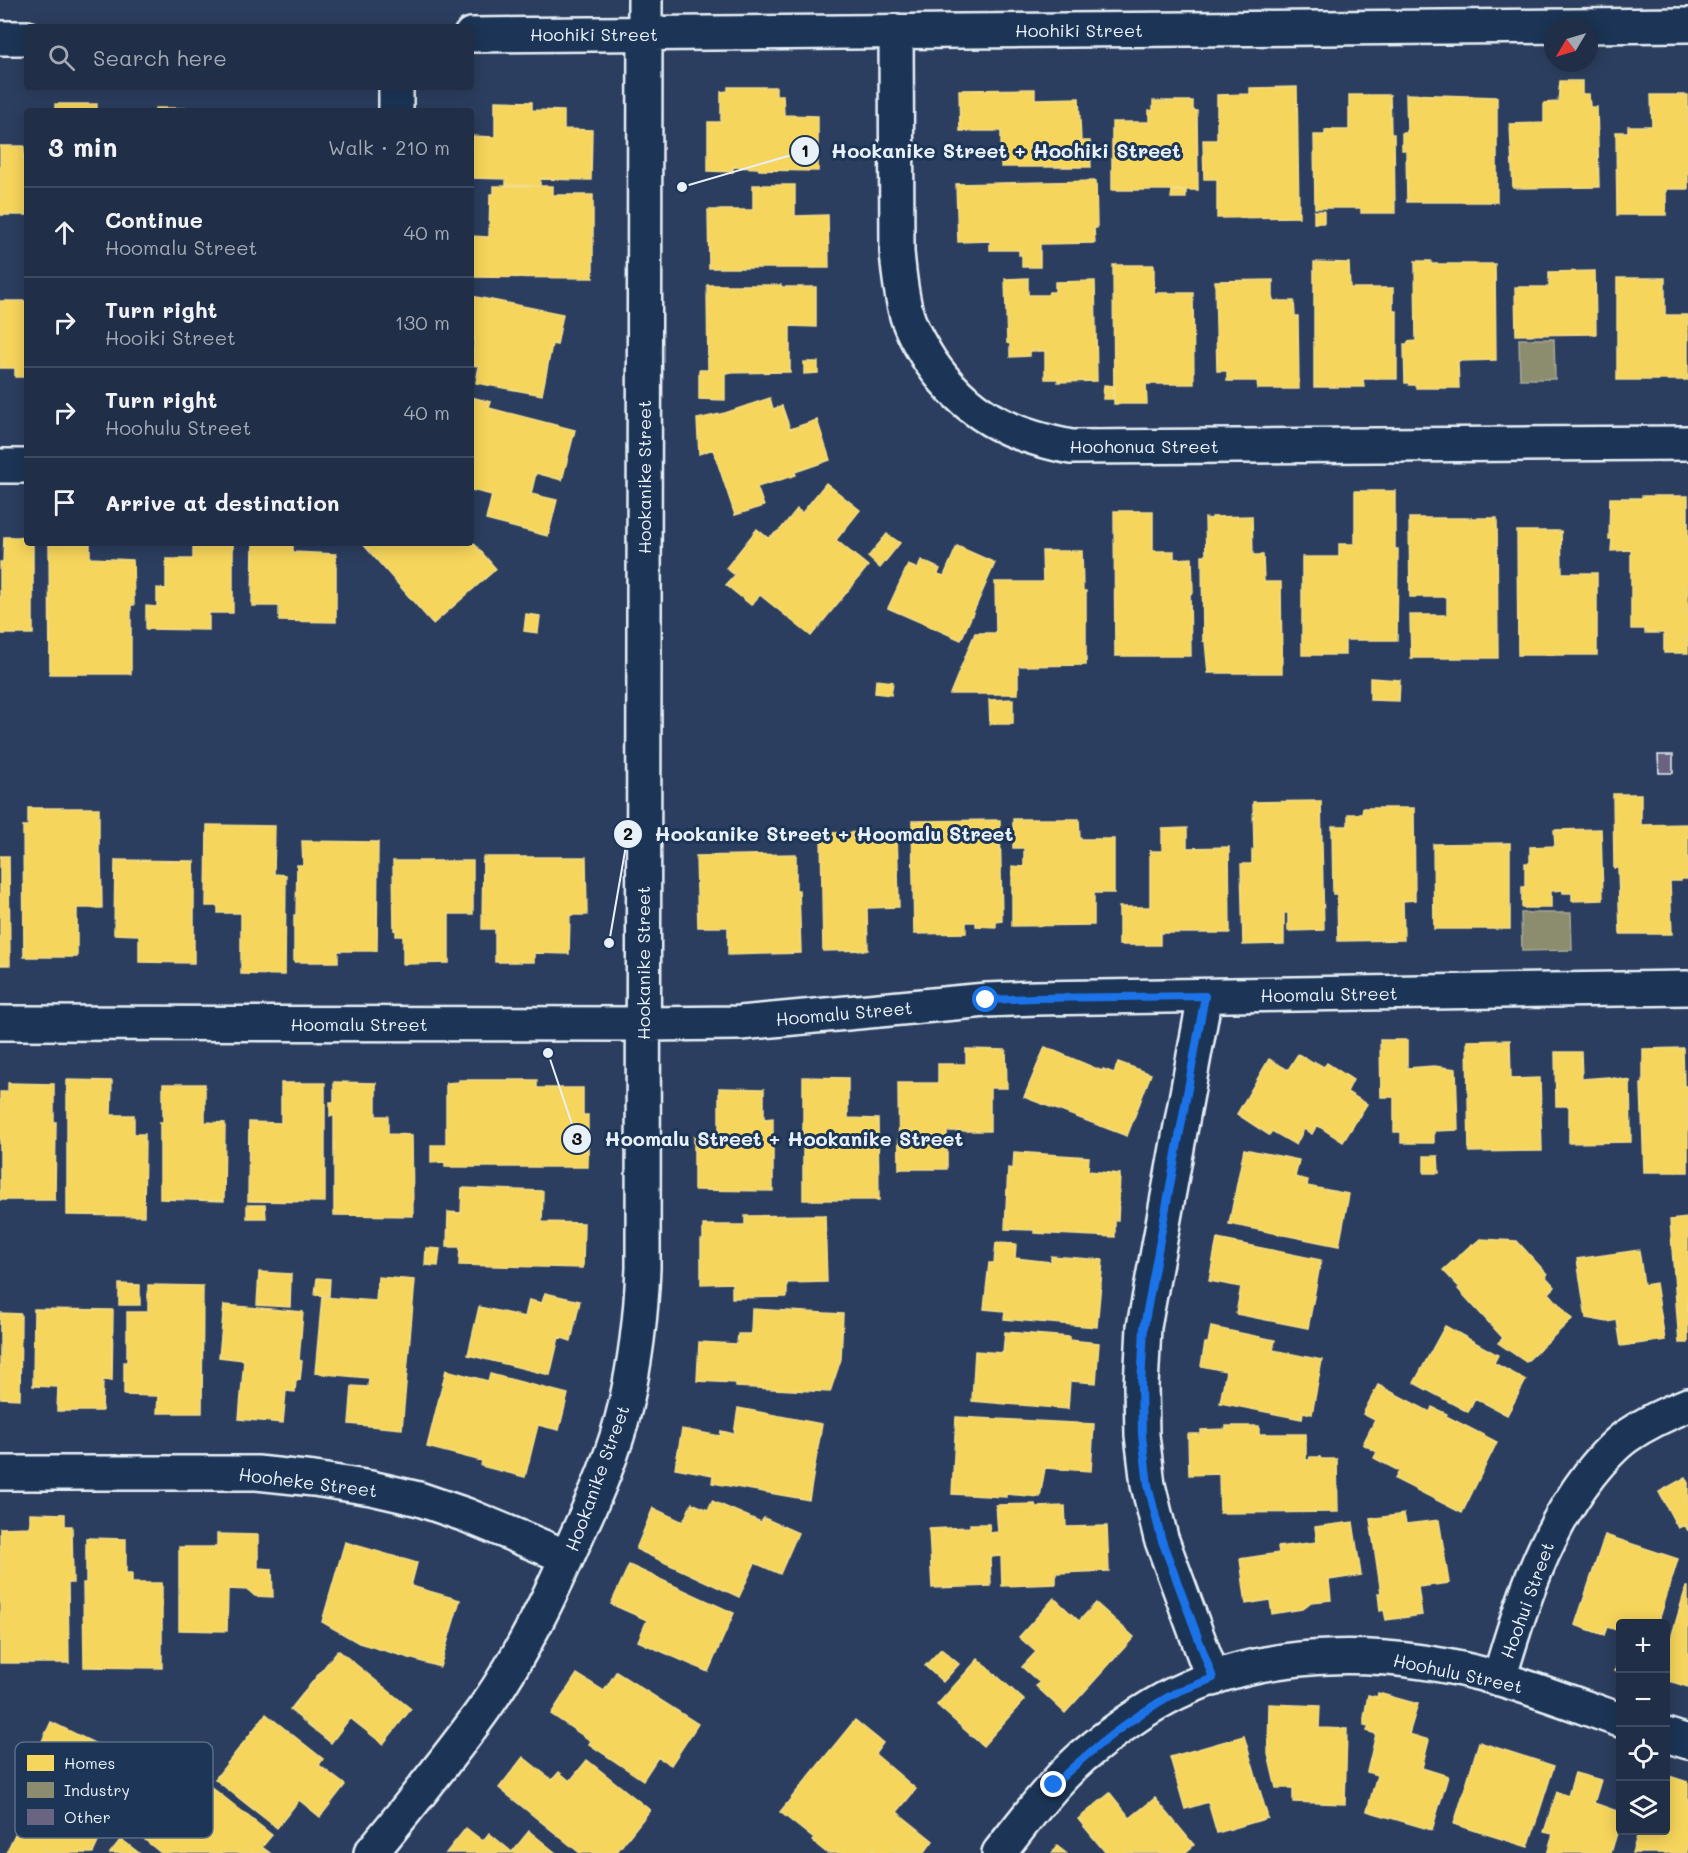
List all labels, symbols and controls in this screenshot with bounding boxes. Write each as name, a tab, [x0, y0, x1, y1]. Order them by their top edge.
street label: Hoohiki Street	[1015, 18, 1143, 42]
north arrow	[1544, 18, 1598, 72]
street label: Hoohiki Street	[530, 22, 658, 46]
search box	[24, 24, 474, 90]
icon: search	[45, 41, 78, 74]
text: Search here	[93, 43, 227, 72]
text: 3 min	[48, 130, 117, 164]
callout: Hookanike Street + Hoohiki Street	[790, 132, 1193, 170]
text: Walk · 210 m	[328, 134, 450, 160]
text: Hookanike Street + Hoohiki Street	[831, 137, 1181, 163]
text: 1	[801, 138, 809, 162]
text: Continue	[105, 205, 203, 234]
icon: ahead	[48, 216, 81, 249]
text: 40 m	[404, 219, 450, 245]
text: Hoomalu Street	[105, 234, 257, 260]
text: Turn right	[105, 295, 217, 324]
icon: right	[48, 306, 81, 339]
text: 130 m	[395, 309, 450, 335]
text: Hooiki Street	[105, 324, 236, 350]
text: Turn right	[105, 385, 217, 414]
icon: right	[48, 396, 81, 429]
text: 40 m	[404, 399, 450, 425]
street label: Hookanike Street	[632, 400, 656, 554]
text: Hoohulu Street	[105, 414, 251, 440]
street label: Hoohonua Street	[1069, 434, 1219, 458]
icon: arrive	[48, 486, 81, 519]
text: Arrive at destination	[105, 488, 340, 517]
callout: Hookanike Street + Hoomalu Street	[613, 815, 1026, 853]
text: Hookanike Street + Hoomalu Street	[655, 820, 1014, 846]
text: 2	[623, 821, 633, 845]
street label: Hookanike Street	[631, 886, 655, 1040]
street label: Hoomalu Street	[1260, 981, 1398, 1007]
route start	[972, 986, 998, 1012]
street label: Hoomalu Street	[775, 995, 913, 1031]
street label: Hoomalu Street	[290, 1012, 428, 1036]
callout: Hoomalu Street + Hookanike Street	[562, 1120, 975, 1158]
text: Hoomalu Street + Hookanike Street	[605, 1125, 964, 1151]
text: 3	[572, 1126, 583, 1150]
street label: Hookanike Street	[559, 1401, 635, 1555]
street label: Hooheke Street	[237, 1462, 379, 1502]
street label: Hoohui Street	[1495, 1538, 1559, 1662]
map controls	[1616, 1619, 1670, 1835]
button: +	[1616, 1619, 1670, 1673]
street label: Hoohulu Street	[1391, 1648, 1525, 1698]
button: −	[1616, 1673, 1670, 1727]
button: locate	[1616, 1727, 1670, 1781]
legend	[15, 1742, 213, 1838]
text: Homes	[64, 1752, 115, 1773]
route end	[1040, 1771, 1066, 1797]
text: Industry	[64, 1779, 130, 1800]
button: layers	[1616, 1781, 1670, 1835]
text: Other	[64, 1806, 111, 1827]

